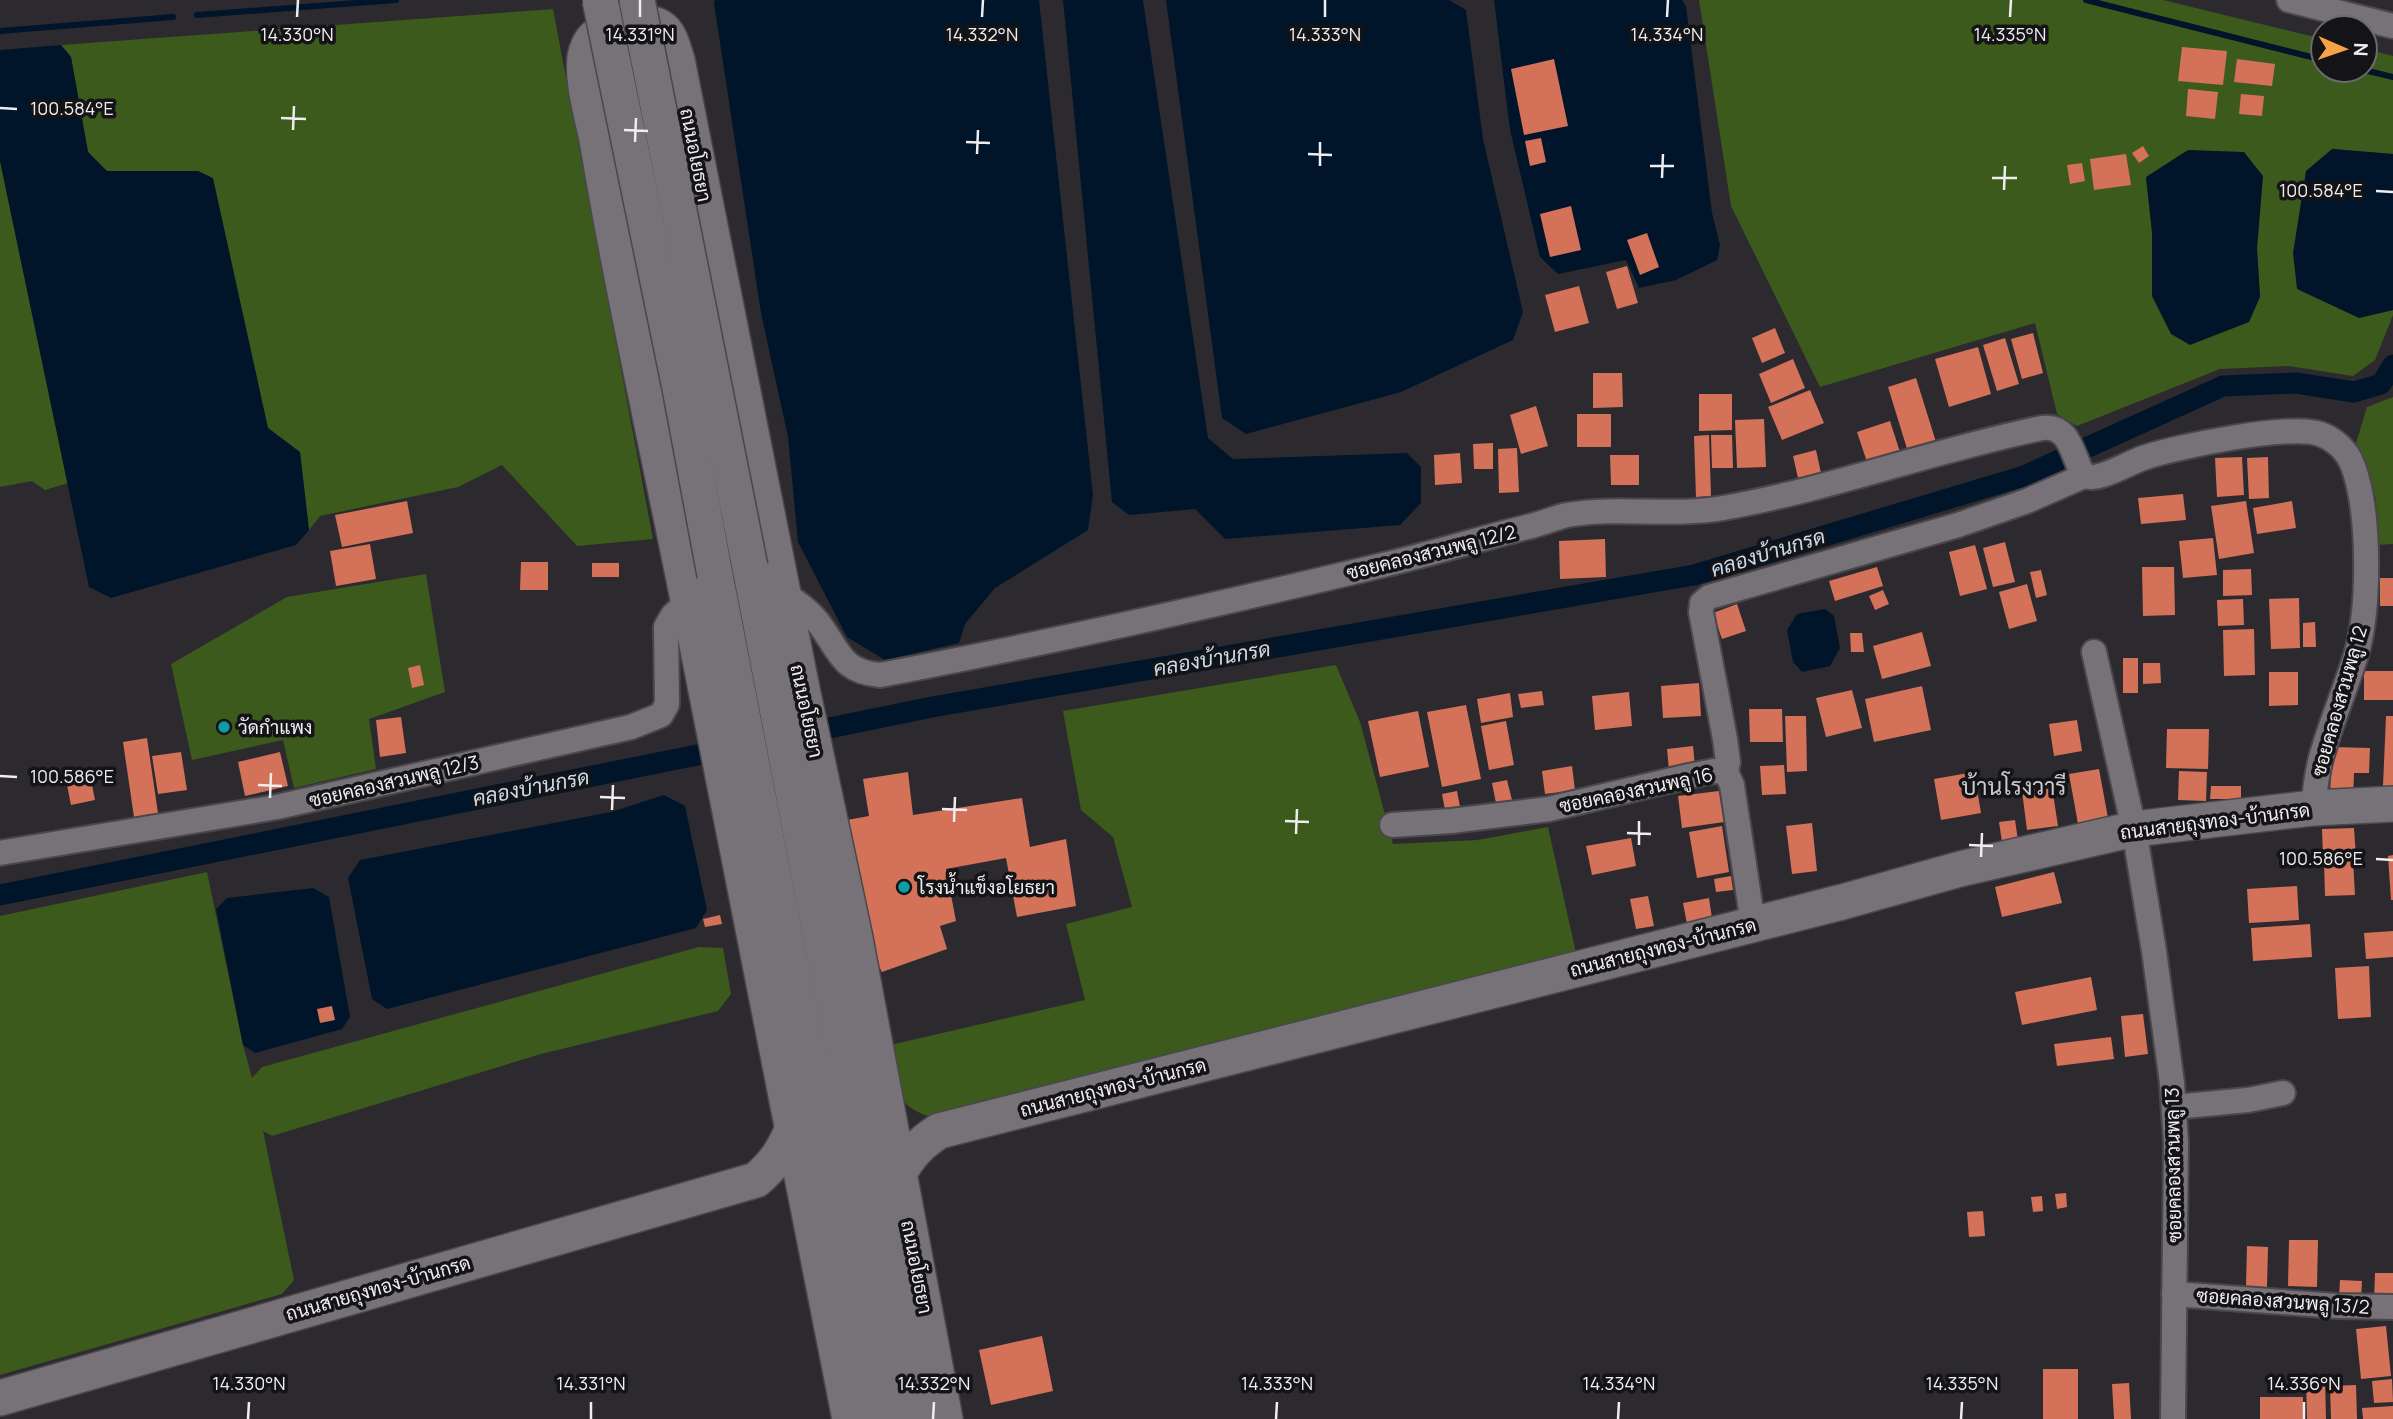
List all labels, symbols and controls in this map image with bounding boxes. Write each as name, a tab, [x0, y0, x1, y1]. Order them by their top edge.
north arrow	[2309, 14, 2379, 84]
text: 14.330°N	[260, 22, 334, 46]
text: 14.331°N	[605, 22, 675, 46]
text: 14.332°N	[946, 22, 1018, 46]
text: 14.333°N	[1289, 22, 1361, 46]
text: 14.334°N	[1631, 22, 1703, 46]
text: 14.335°N	[1974, 22, 2046, 46]
text: N	[2348, 42, 2374, 57]
text: 100.584°E	[30, 96, 114, 120]
street label: ถนนอโยธยา	[674, 106, 718, 204]
text: 100.584°E	[2279, 178, 2363, 202]
street label: ซอยคลองสวนพลู 12/2	[1344, 518, 1519, 587]
water label: คลองบ้านกรด	[1707, 521, 1828, 583]
street label: ซอยคลองสวนพลู 12	[2305, 623, 2374, 780]
water label: คลองบ้านกรด	[1151, 634, 1273, 682]
street label: ถนนอโยธยา	[784, 662, 830, 760]
place label: วัดกำแพง	[238, 714, 312, 740]
marker: วัดกำแพง	[216, 719, 232, 735]
street label: ซอยคลองสวนพลู 12/3	[307, 749, 482, 814]
street label: ซอยคลองสวนพลู 16	[1557, 761, 1715, 820]
water label: คลองบ้านกรด	[470, 762, 592, 812]
text: 100.586°E	[30, 764, 114, 788]
district label: บ้านโรงวารี	[1962, 770, 2067, 802]
street label: ถนนสายถุงทอง-บ้านกรด	[2119, 796, 2311, 846]
text: 100.586°E	[2279, 846, 2363, 870]
place label: โรงน้ำแข็งอโยธยา	[917, 872, 1055, 900]
marker: โรงน้ำแข็งอโยธยา	[896, 879, 912, 895]
street label: ถนนสายถุงทอง-บ้านกรด	[1567, 911, 1759, 983]
street label: ถนนสายถุงทอง-บ้านกรด	[1017, 1051, 1209, 1123]
street label: ซอยคลองสวนพลู 13	[2159, 1087, 2188, 1243]
street label: ถนนอโยธยา	[895, 1218, 939, 1316]
street label: ถนนสายถุงทอง-บ้านกรด	[283, 1249, 473, 1327]
street label: ซอยคลองสวนพลู 13/2	[2196, 1282, 2370, 1321]
text: 14.330°N	[212, 1371, 286, 1395]
text: 14.331°N	[556, 1371, 626, 1395]
text: 14.332°N	[898, 1371, 970, 1395]
text: 14.333°N	[1241, 1371, 1313, 1395]
text: 14.334°N	[1583, 1371, 1655, 1395]
text: 14.335°N	[1926, 1371, 1998, 1395]
text: 14.336°N	[2267, 1371, 2341, 1395]

